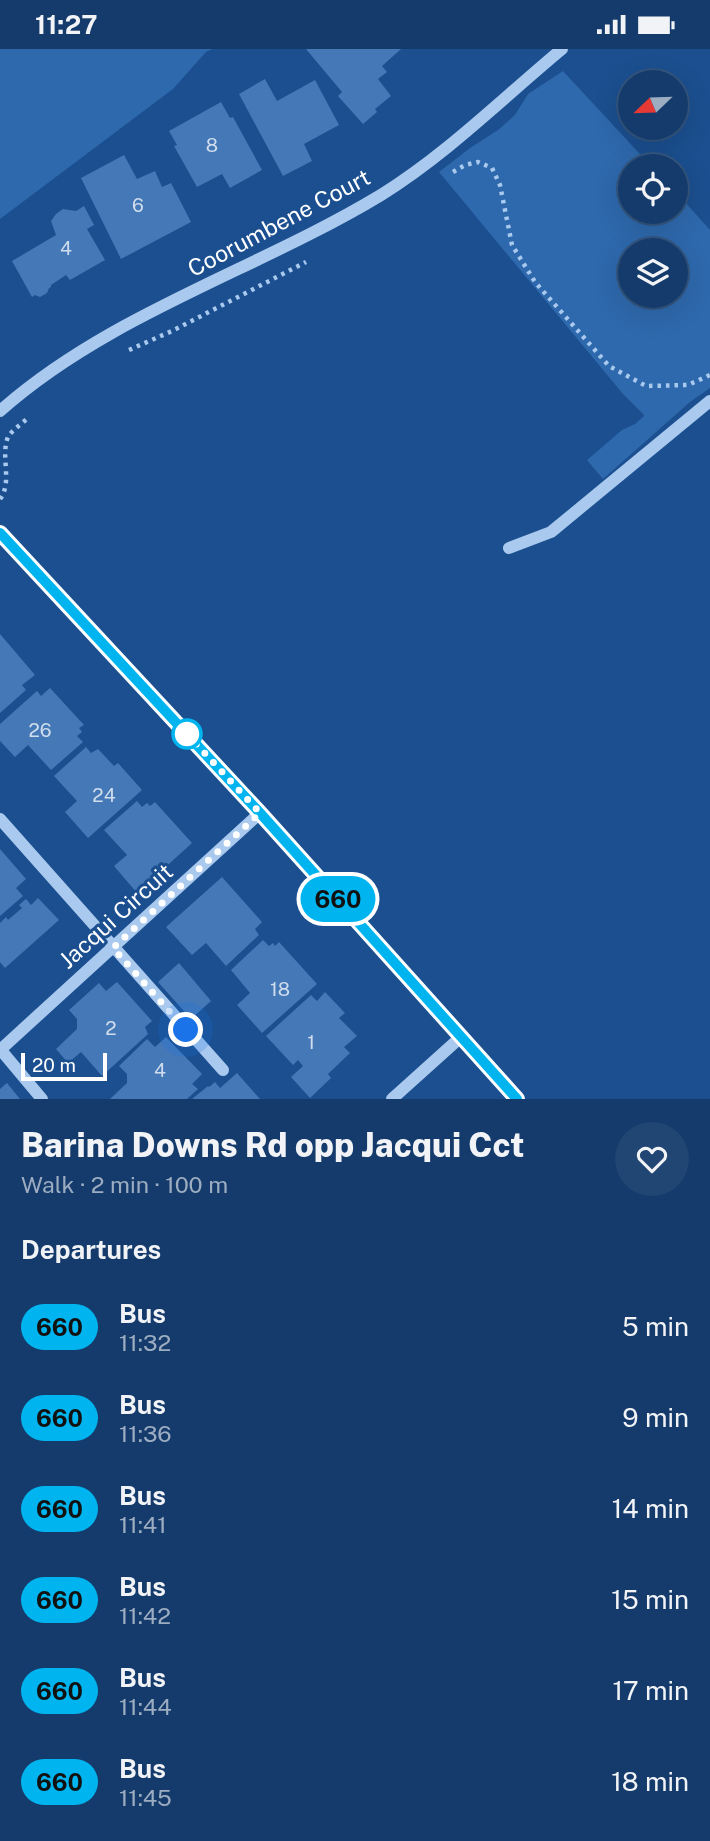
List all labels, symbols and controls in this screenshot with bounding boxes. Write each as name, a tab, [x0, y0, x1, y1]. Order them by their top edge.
text: 11:27	[35, 9, 98, 40]
north arrow	[618, 70, 688, 140]
map controls	[618, 70, 688, 308]
house number: 8	[206, 134, 218, 156]
button: locate	[618, 154, 688, 224]
street label: Coorumbene Court	[183, 163, 375, 282]
house number: 6	[132, 194, 144, 216]
house number: 4	[60, 237, 72, 259]
button: layers	[618, 238, 688, 308]
house number: 26	[28, 719, 52, 741]
unlabelled marker	[172, 719, 202, 749]
house number: 24	[92, 784, 116, 806]
street label: Jacqui Circuit	[53, 858, 178, 974]
line badge: 660	[298, 876, 378, 922]
text: 660	[314, 885, 362, 913]
house number: 18	[270, 978, 290, 1000]
your location	[168, 1012, 203, 1047]
house number: 2	[105, 1017, 117, 1039]
house number: 1	[307, 1031, 315, 1053]
scale bar	[21, 1050, 107, 1082]
text: 20 m	[32, 1054, 76, 1076]
house number: 4	[154, 1059, 166, 1081]
button: heart	[615, 1122, 689, 1196]
text: Barina Downs Rd opp Jacqui Cct	[21, 1126, 524, 1164]
text: Walk · 2 min · 100 m	[21, 1171, 228, 1198]
text: Departures	[21, 1234, 161, 1265]
text: Bus	[119, 1298, 166, 1329]
text: 5 min	[622, 1311, 689, 1342]
text: 660	[36, 1313, 83, 1341]
text: 11:32	[119, 1329, 171, 1356]
text: Bus	[119, 1389, 166, 1420]
text: 9 min	[622, 1402, 689, 1433]
text: 660	[36, 1404, 83, 1432]
text: 11:36	[119, 1420, 172, 1447]
text: Bus	[119, 1480, 166, 1511]
text: 14 min	[612, 1493, 689, 1524]
text: 660	[36, 1495, 83, 1523]
text: 11:41	[119, 1511, 167, 1538]
text: Bus	[119, 1571, 166, 1602]
text: 15 min	[611, 1584, 689, 1615]
text: 660	[36, 1586, 83, 1614]
text: 11:42	[119, 1602, 171, 1629]
text: Bus	[119, 1662, 166, 1693]
text: 17 min	[612, 1675, 689, 1706]
text: 660	[36, 1677, 83, 1705]
text: 11:44	[119, 1693, 172, 1720]
text: Bus	[119, 1753, 166, 1784]
text: 18 min	[611, 1766, 689, 1797]
text: 660	[36, 1768, 83, 1796]
text: 11:45	[119, 1784, 172, 1811]

